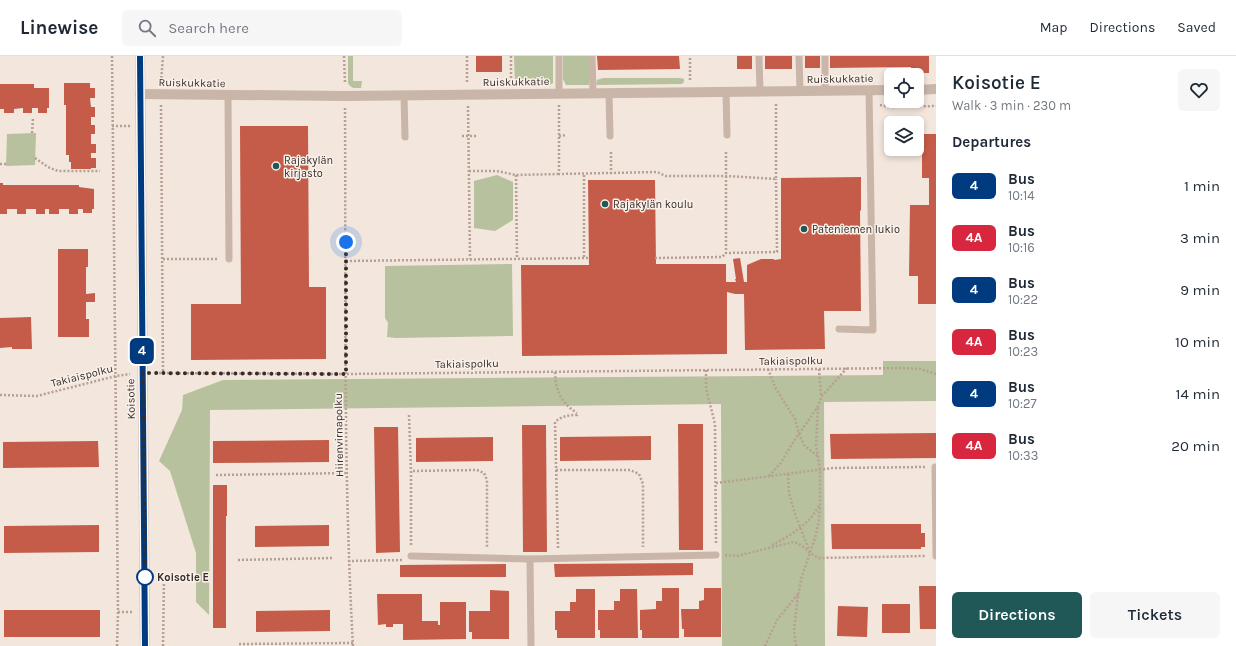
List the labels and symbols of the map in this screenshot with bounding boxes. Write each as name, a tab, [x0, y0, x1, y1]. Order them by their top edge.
street label: Ruiskukkatie	[806, 72, 874, 86]
street label: Ruiskukkatie	[482, 75, 550, 89]
street label: Ruiskukkatie	[158, 76, 226, 90]
place label: Rajakylän kirjasto	[284, 154, 333, 180]
marker: Rajakylän kirjasto	[271, 161, 281, 171]
place label: Rajakylän koulu	[613, 198, 693, 211]
marker: Rajakylän koulu	[600, 199, 610, 209]
place label: Pateniemen lukio	[812, 223, 900, 236]
marker: Pateniemen lukio	[799, 224, 809, 234]
your location	[336, 232, 356, 252]
line badge: 4	[129, 338, 155, 364]
street label: Takiaispolku	[759, 354, 823, 368]
street label: Takiaispolku	[435, 357, 499, 371]
street label: Takiaispolku	[50, 362, 114, 390]
street label: Koisotie	[124, 378, 138, 420]
street label: Hiirenvirnapolku	[332, 393, 346, 477]
marker: Koisotie E	[136, 568, 154, 586]
place label: Koisotie E	[157, 571, 209, 584]

